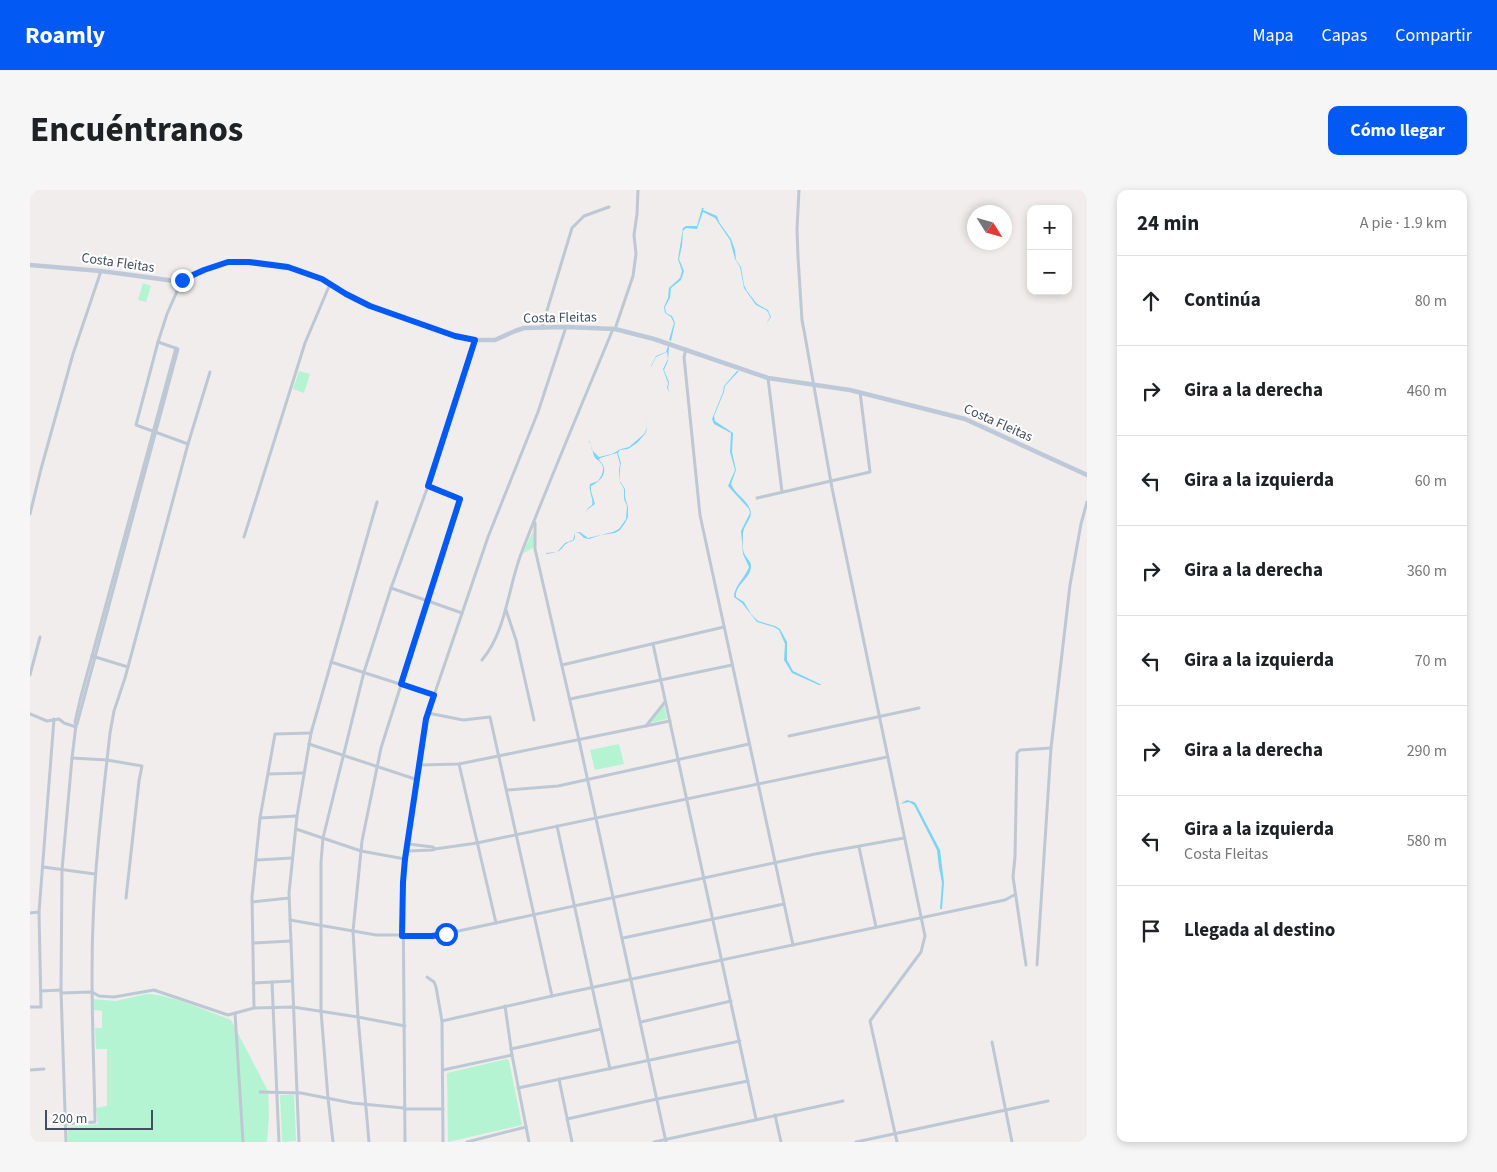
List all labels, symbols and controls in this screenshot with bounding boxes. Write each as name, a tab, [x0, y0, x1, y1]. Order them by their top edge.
text: Roamly	[25, 18, 105, 53]
text: Mapa	[1253, 23, 1294, 48]
text: Capas	[1322, 23, 1367, 48]
text: Compartir	[1395, 23, 1472, 48]
text: Encuéntranos	[30, 105, 243, 155]
button: Cómo llegar	[1328, 106, 1467, 155]
north arrow	[967, 205, 1012, 250]
map controls	[1027, 205, 1072, 295]
button: +	[1027, 205, 1072, 250]
text: 24 min	[1137, 208, 1199, 238]
text: A pie · 1.9 km	[1360, 212, 1447, 234]
street label: Costa Fleitas	[80, 248, 156, 278]
button: −	[1027, 250, 1072, 295]
route end	[171, 269, 194, 292]
icon: ahead	[1137, 287, 1165, 315]
text: Continúa	[1184, 287, 1261, 314]
text: 80 m	[1415, 290, 1447, 312]
street label: Costa Fleitas	[523, 307, 597, 329]
icon: right	[1137, 377, 1165, 405]
text: Gira a la derecha	[1184, 377, 1323, 404]
text: 460 m	[1407, 380, 1447, 402]
street label: Costa Fleitas	[960, 399, 1036, 447]
icon: left	[1137, 467, 1165, 495]
text: Gira a la izquierda	[1184, 467, 1334, 494]
text: 60 m	[1415, 470, 1447, 492]
icon: right	[1137, 557, 1165, 585]
text: Gira a la derecha	[1184, 557, 1323, 584]
text: 360 m	[1407, 560, 1447, 582]
icon: left	[1137, 647, 1165, 675]
text: Gira a la izquierda	[1184, 647, 1334, 674]
text: 70 m	[1415, 650, 1447, 672]
icon: right	[1137, 737, 1165, 765]
text: Gira a la derecha	[1184, 737, 1323, 764]
text: 290 m	[1407, 740, 1447, 762]
text: Gira a la izquierda	[1184, 816, 1334, 843]
icon: left	[1137, 827, 1165, 855]
text: 580 m	[1407, 830, 1447, 852]
text: Costa Fleitas	[1184, 843, 1268, 865]
icon: arrive	[1137, 917, 1165, 945]
text: Llegada al destino	[1184, 917, 1335, 944]
route start	[435, 923, 458, 946]
scale bar	[45, 1107, 152, 1130]
text: 200 m	[52, 1109, 87, 1129]

